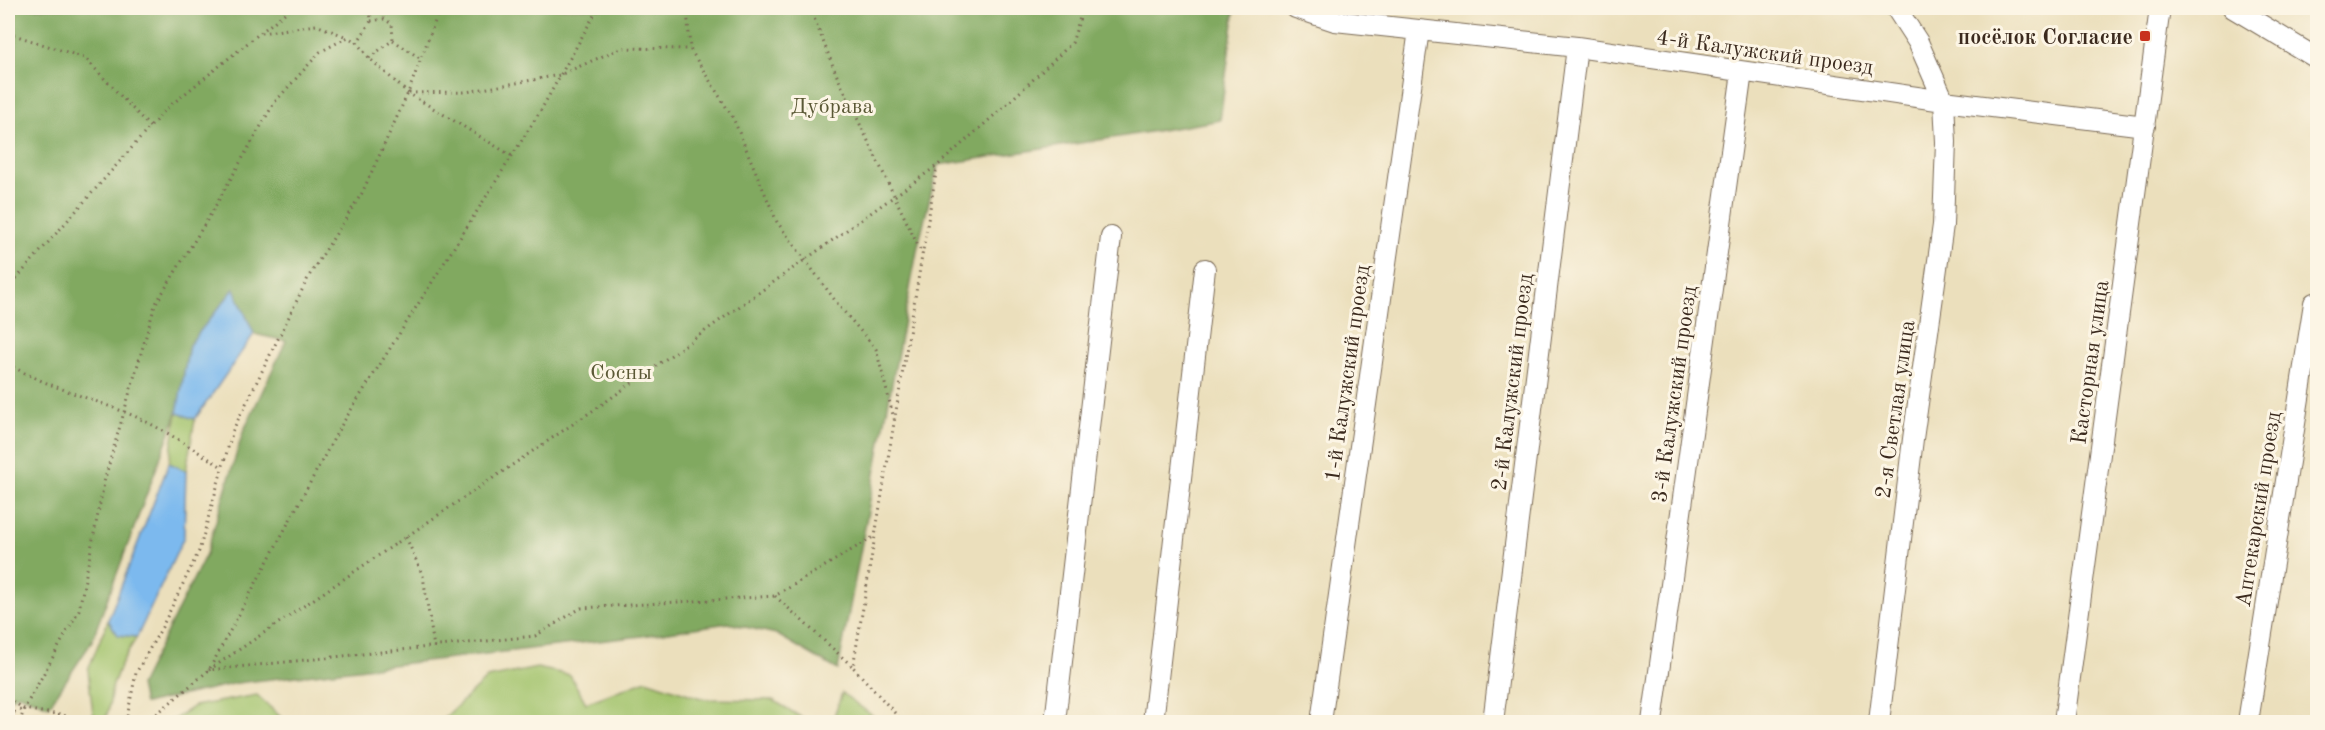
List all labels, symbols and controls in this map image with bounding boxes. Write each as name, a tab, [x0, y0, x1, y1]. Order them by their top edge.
street label: 4-й Калужский проезд	[1655, 27, 1875, 79]
place label: посёлок Согласие	[1958, 27, 2133, 49]
marker: посёлок Согласие	[2138, 29, 2152, 43]
park label: Дубрава	[791, 96, 873, 118]
street label: 1-й Калужский проезд	[1322, 263, 1374, 483]
street label: 2-й Калужский проезд	[1489, 272, 1537, 492]
street label: Касторная улица	[2069, 278, 2113, 446]
street label: 3-й Калужский проезд	[1649, 284, 1701, 504]
street label: 2-я Светлая улица	[1873, 319, 1919, 500]
park label: Сосны	[590, 362, 652, 384]
street label: Аптекарский проезд	[2233, 410, 2285, 609]

